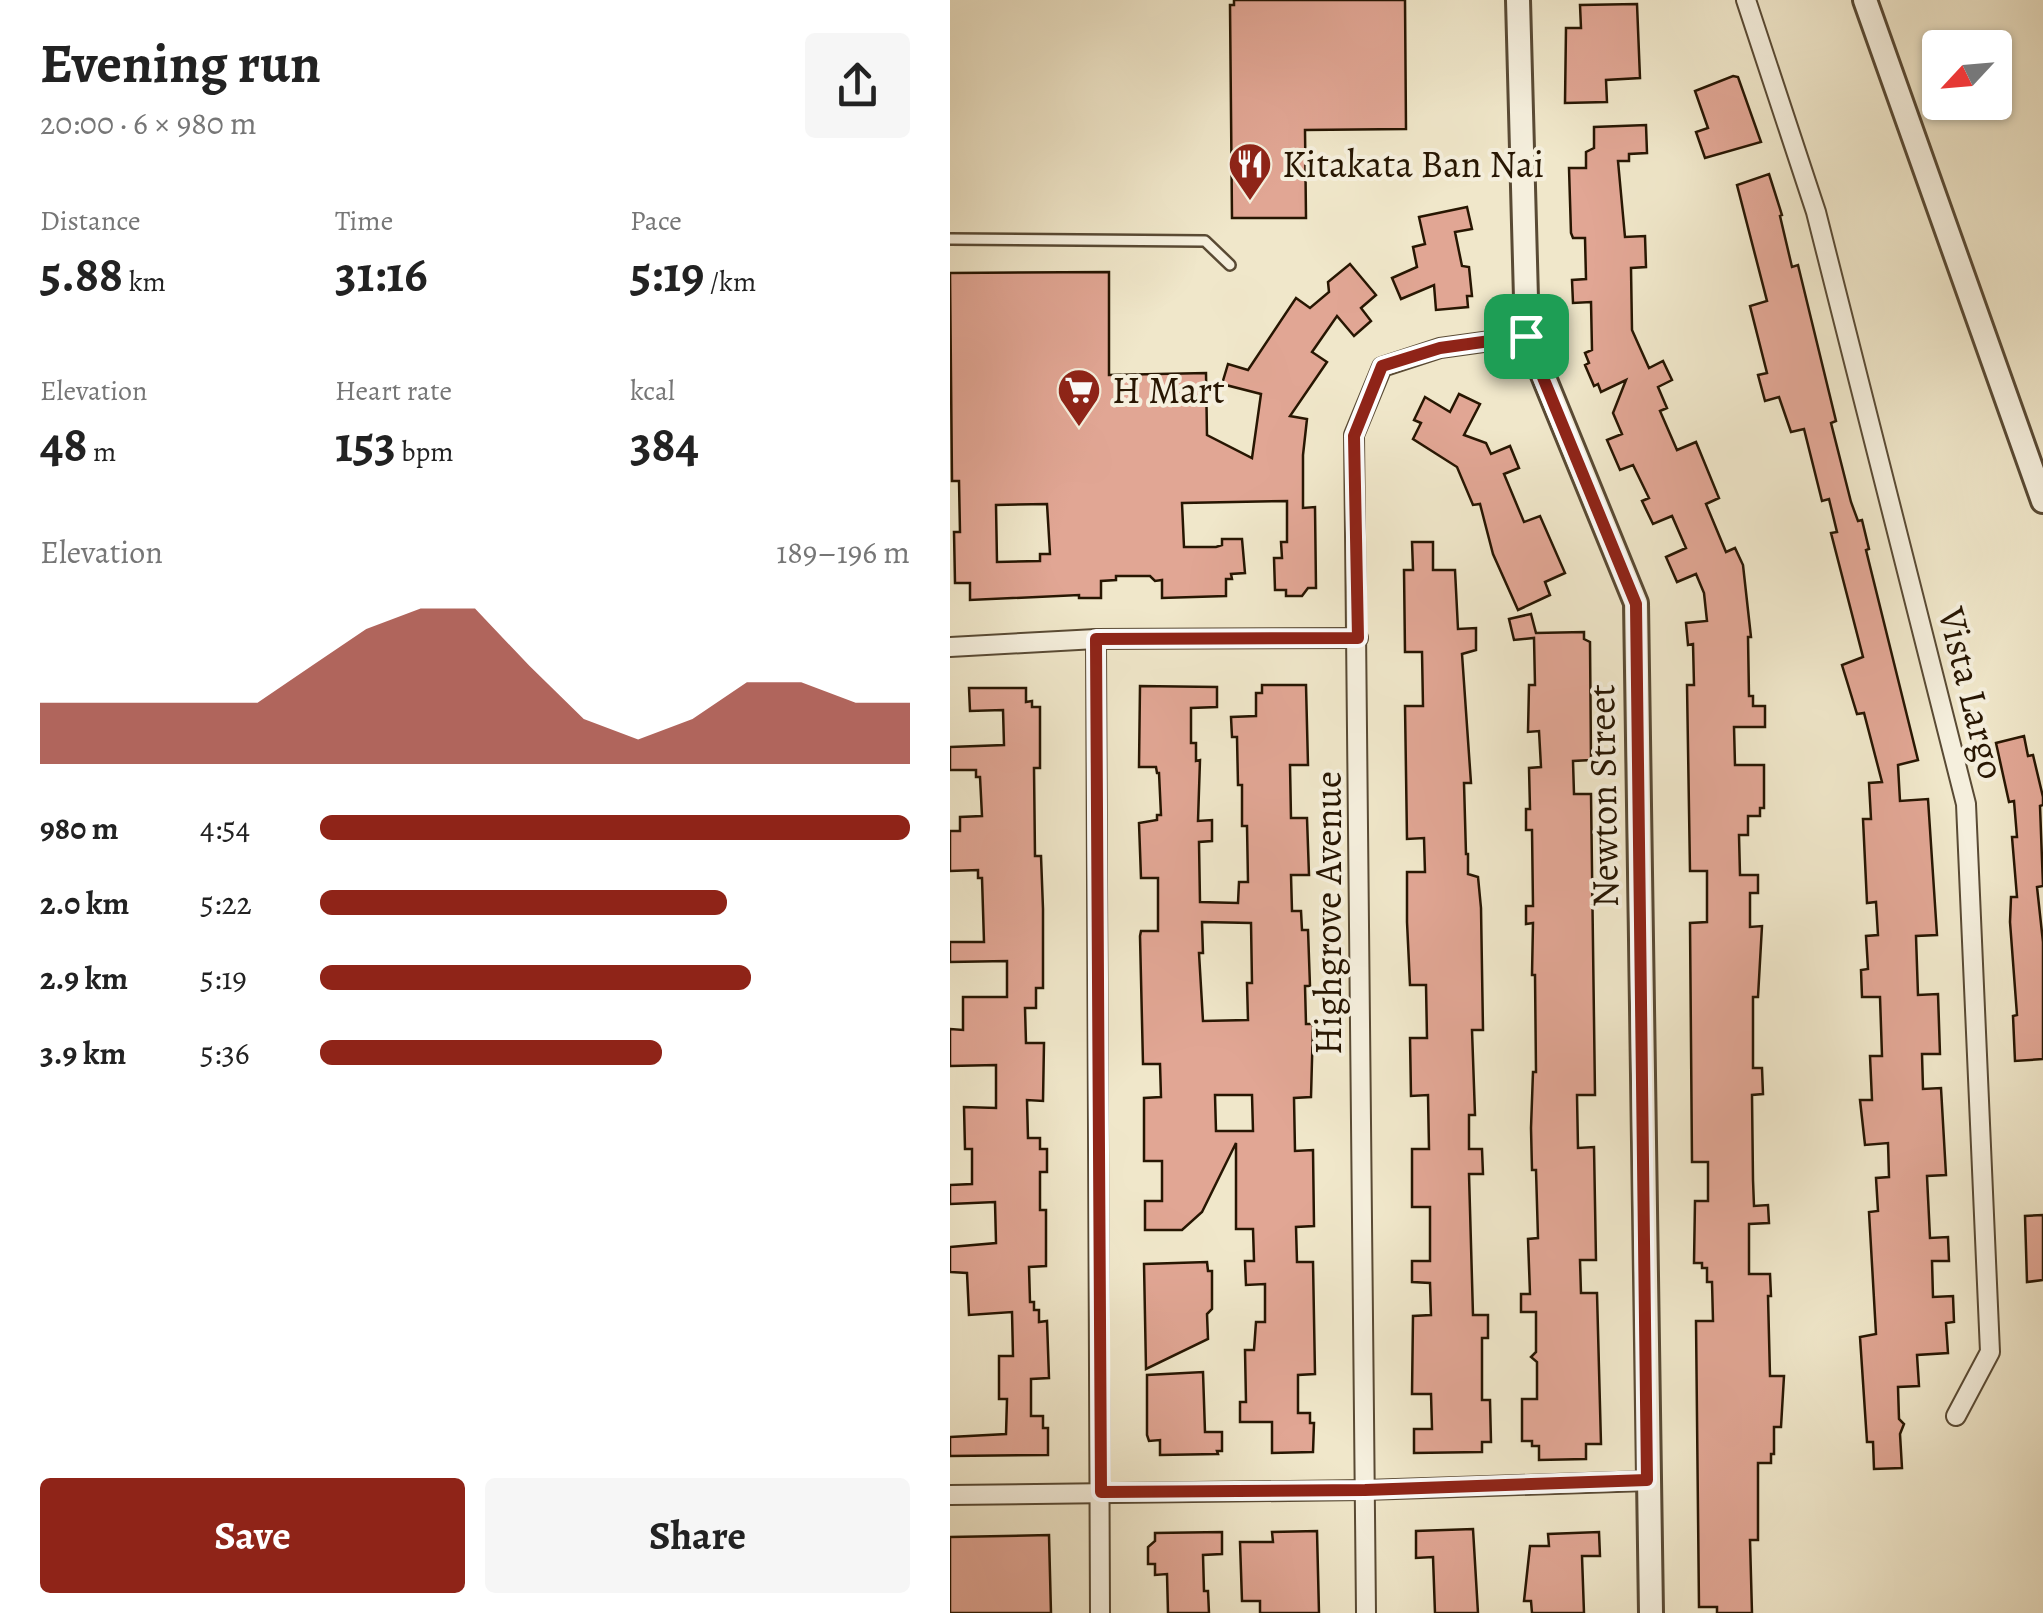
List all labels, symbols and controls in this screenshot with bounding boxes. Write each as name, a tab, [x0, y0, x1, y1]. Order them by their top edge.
text: Evening run	[40, 26, 321, 101]
north arrow	[1922, 30, 2012, 120]
map controls	[1922, 30, 2012, 120]
button: share	[805, 33, 910, 138]
text: 20:00 · 6 × 980 m	[40, 101, 257, 145]
place label: Kitakata Ban Nai	[1282, 138, 1544, 190]
restaurant icon: Kitakata Ban Nai	[1227, 141, 1273, 202]
text: Distance	[40, 202, 140, 240]
text: Time	[335, 202, 393, 240]
text: Pace	[630, 202, 682, 240]
text: 5.88	[40, 240, 123, 308]
text: 31:16	[335, 240, 428, 308]
text: 5:19	[630, 240, 704, 308]
text: km	[123, 263, 166, 301]
text: /km	[704, 263, 756, 301]
pin	[1484, 294, 1569, 379]
icon: arrive	[1499, 309, 1554, 364]
place label: H Mart	[1112, 364, 1225, 416]
supermarket icon: H Mart	[1056, 367, 1102, 428]
text: Elevation	[40, 372, 147, 410]
text: Heart rate	[335, 372, 452, 410]
text: kcal	[630, 372, 675, 410]
text: 48	[40, 410, 88, 478]
text: 153	[335, 410, 396, 478]
text: 384	[630, 410, 699, 478]
text: m	[88, 433, 116, 471]
text: bpm	[396, 433, 454, 471]
text: Elevation	[40, 530, 163, 574]
text: 189–196 m	[776, 530, 910, 574]
street label: Vista Largo	[1925, 601, 2018, 784]
street label: Newton Street	[1575, 684, 1631, 908]
street label: Highgrove Avenue	[1302, 771, 1354, 1055]
text: 980 m	[40, 806, 119, 850]
text: 4:54	[200, 806, 250, 850]
text: 2.0 km	[40, 881, 129, 925]
text: 5:22	[200, 881, 252, 925]
text: 2.9 km	[40, 956, 128, 1000]
text: 5:19	[200, 956, 247, 1000]
text: 3.9 km	[40, 1031, 126, 1075]
text: 5:36	[200, 1031, 249, 1075]
button: Save	[40, 1478, 465, 1593]
button: Share	[485, 1478, 910, 1593]

